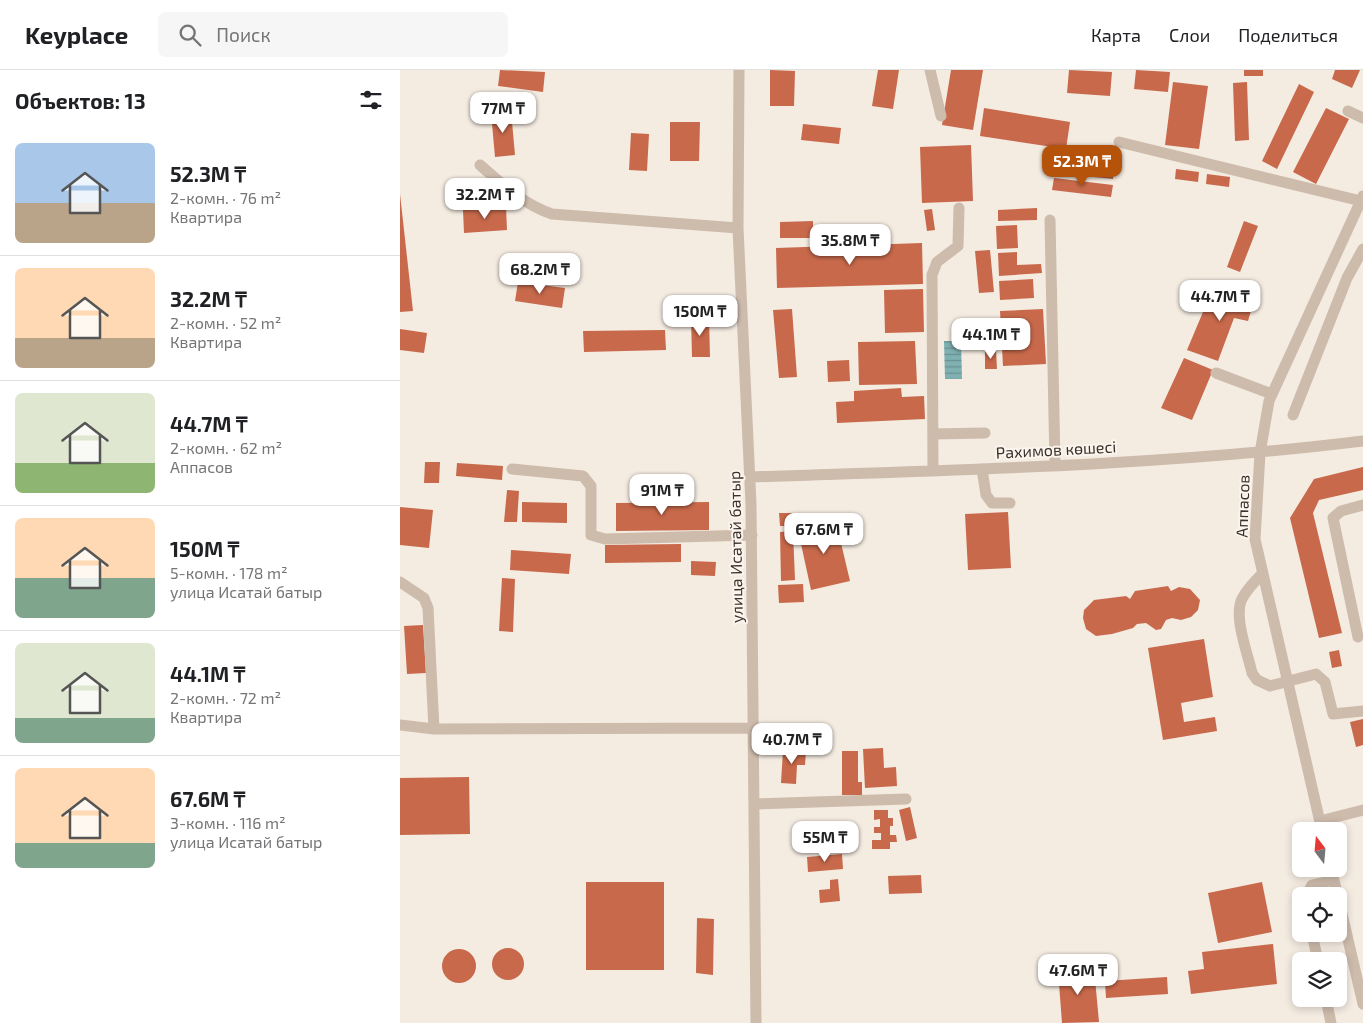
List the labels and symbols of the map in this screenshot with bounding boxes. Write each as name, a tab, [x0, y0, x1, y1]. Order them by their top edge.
pin: 77M ₸	[468, 92, 538, 134]
pin: 52.3M ₸	[1036, 144, 1128, 187]
pin: 32.2M ₸	[439, 178, 531, 220]
pin: 35.8M ₸	[804, 224, 896, 266]
pin: 68.2M ₸	[494, 252, 586, 295]
pin: 44.7M ₸	[1174, 280, 1266, 322]
pin: 150M ₸	[659, 294, 741, 337]
pin: 44.1M ₸	[945, 318, 1037, 360]
street label: Рахимов көшесі	[995, 436, 1117, 462]
street label: улица Исатай батыр	[724, 471, 747, 623]
pin: 91M ₸	[627, 474, 697, 516]
street label: Аппасов	[1231, 474, 1253, 538]
pin: 67.6M ₸	[778, 512, 870, 555]
pin: 40.7M ₸	[746, 722, 838, 765]
pin: 55M ₸	[790, 820, 860, 863]
north arrow	[1292, 822, 1348, 878]
pin: 47.6M ₸	[1032, 954, 1124, 996]

